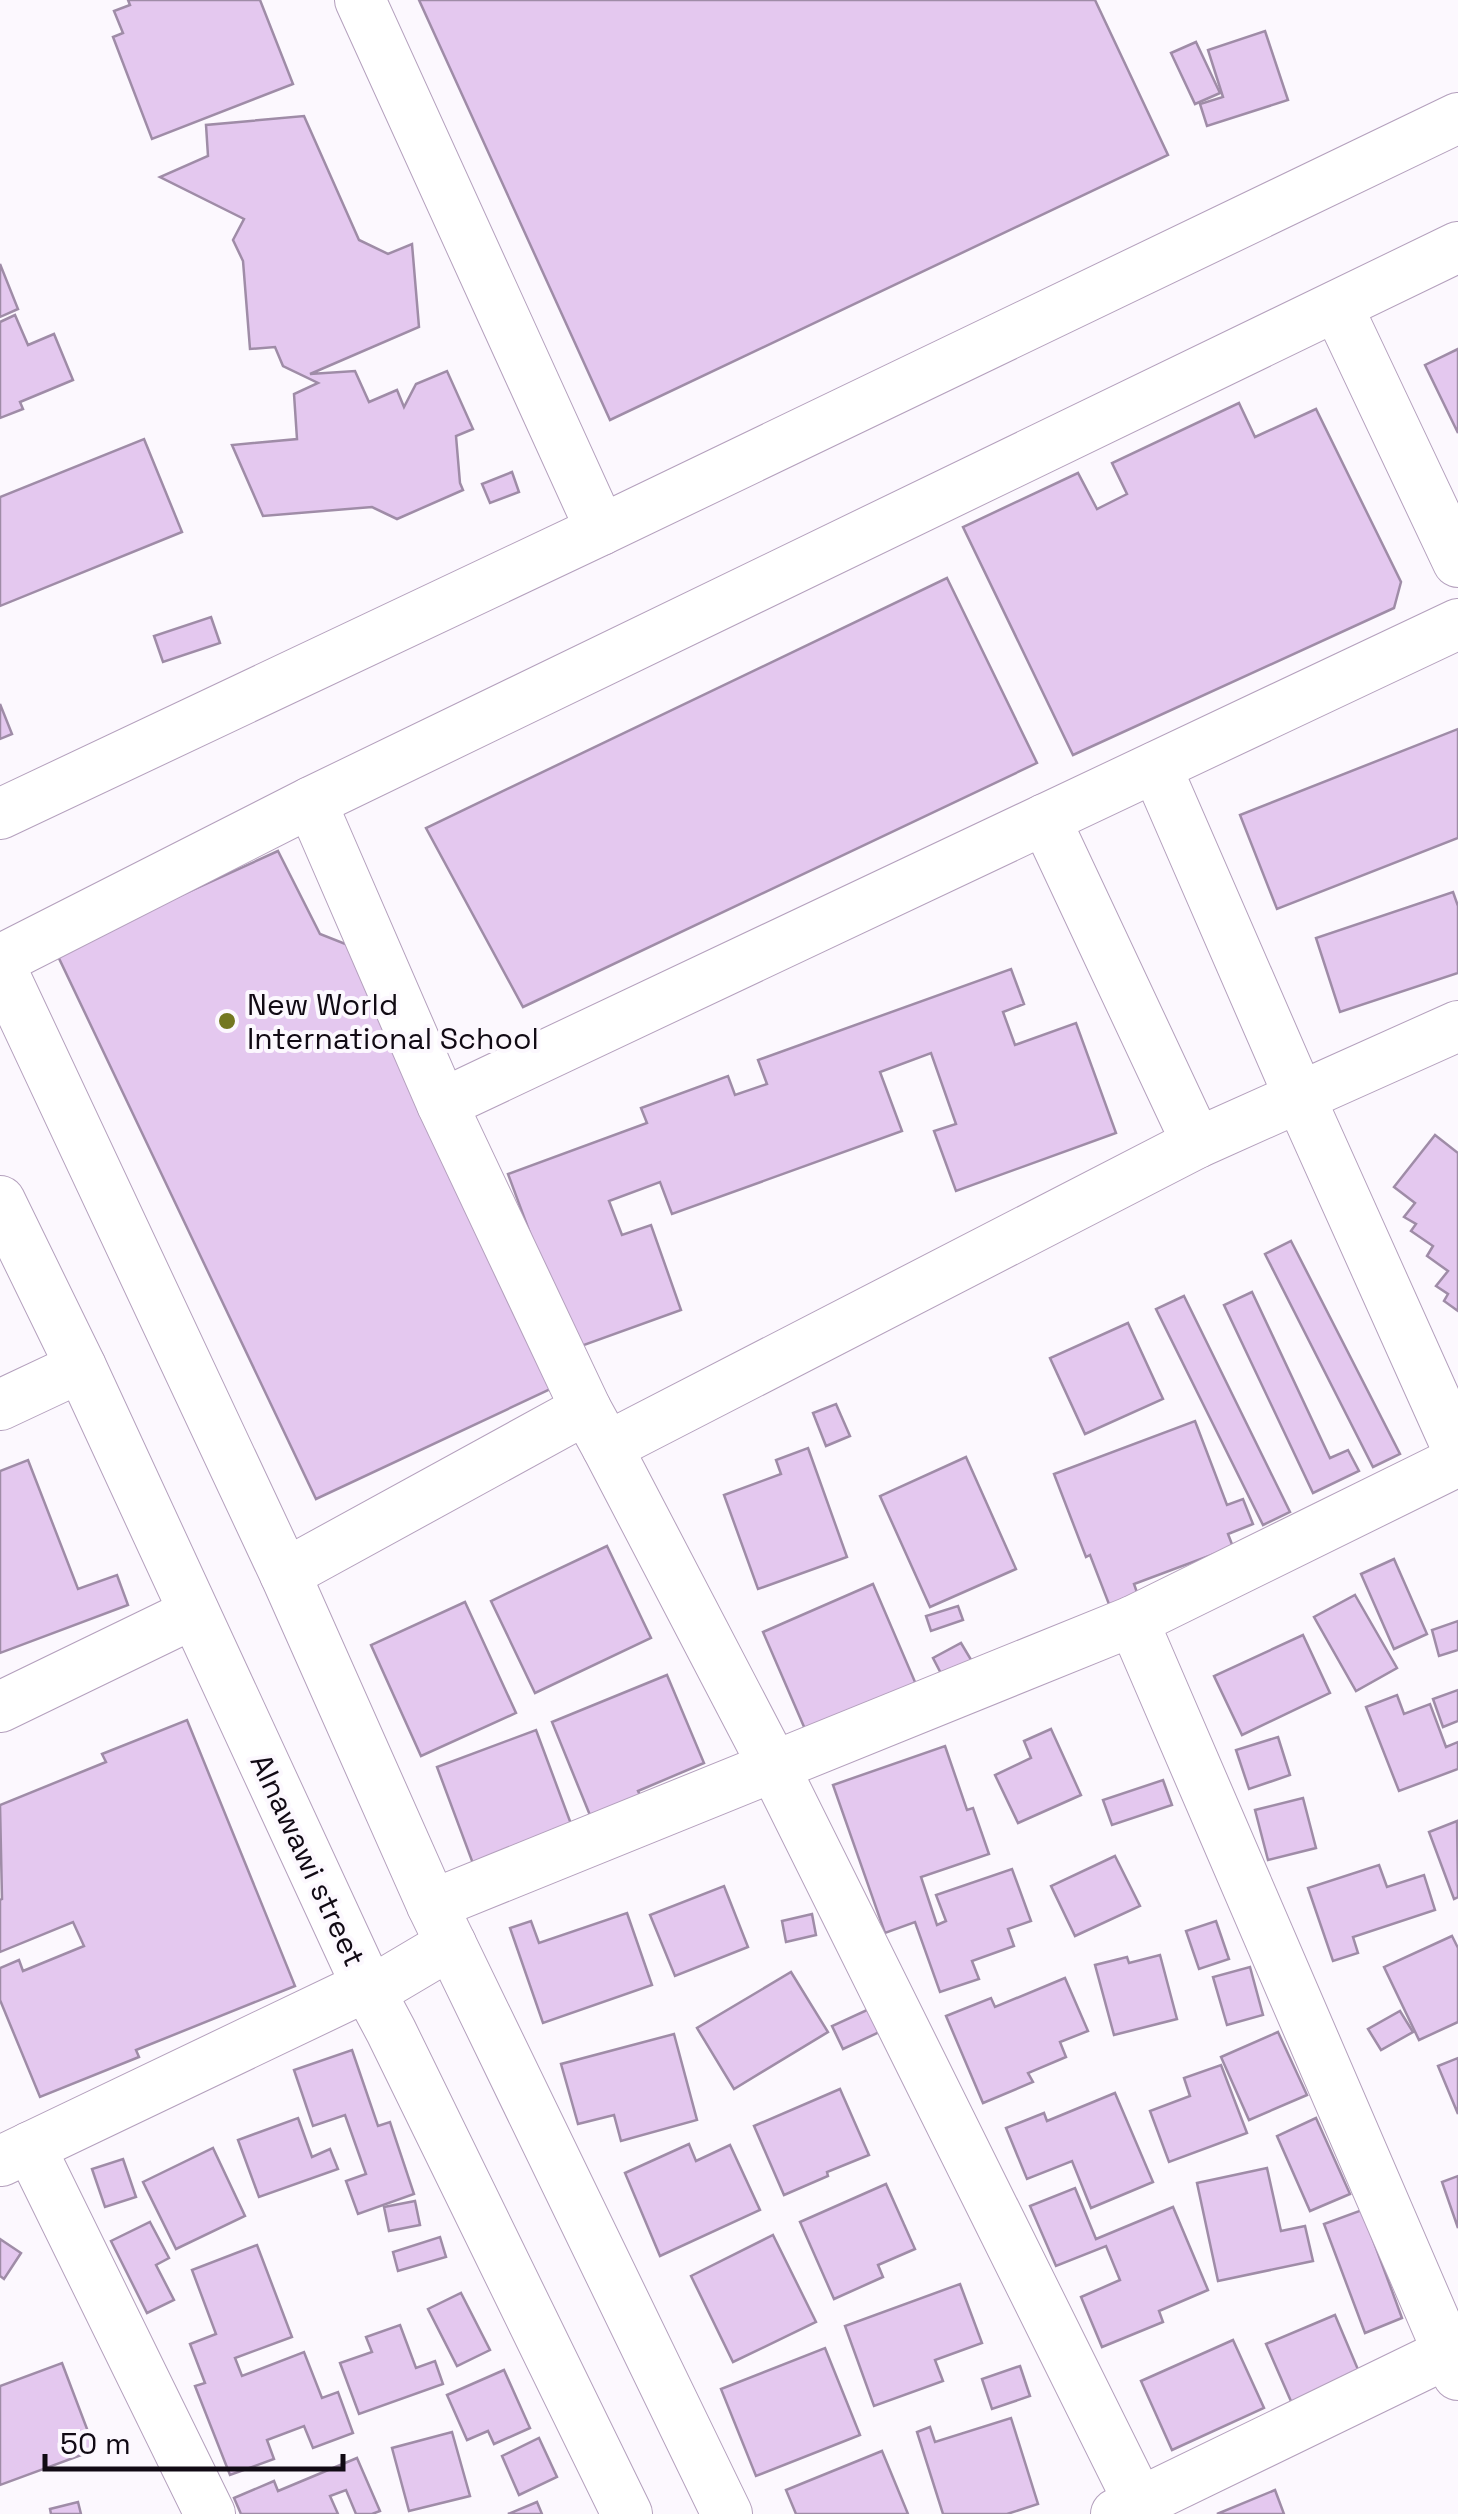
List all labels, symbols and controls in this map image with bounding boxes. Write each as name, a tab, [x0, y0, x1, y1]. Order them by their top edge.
place label: New World International School	[247, 985, 539, 1058]
marker: New World International School	[216, 1010, 238, 1032]
street label: Alnawawi street	[242, 1747, 374, 1973]
scale bar	[45, 2409, 342, 2471]
text: 50 m	[60, 2424, 131, 2463]

